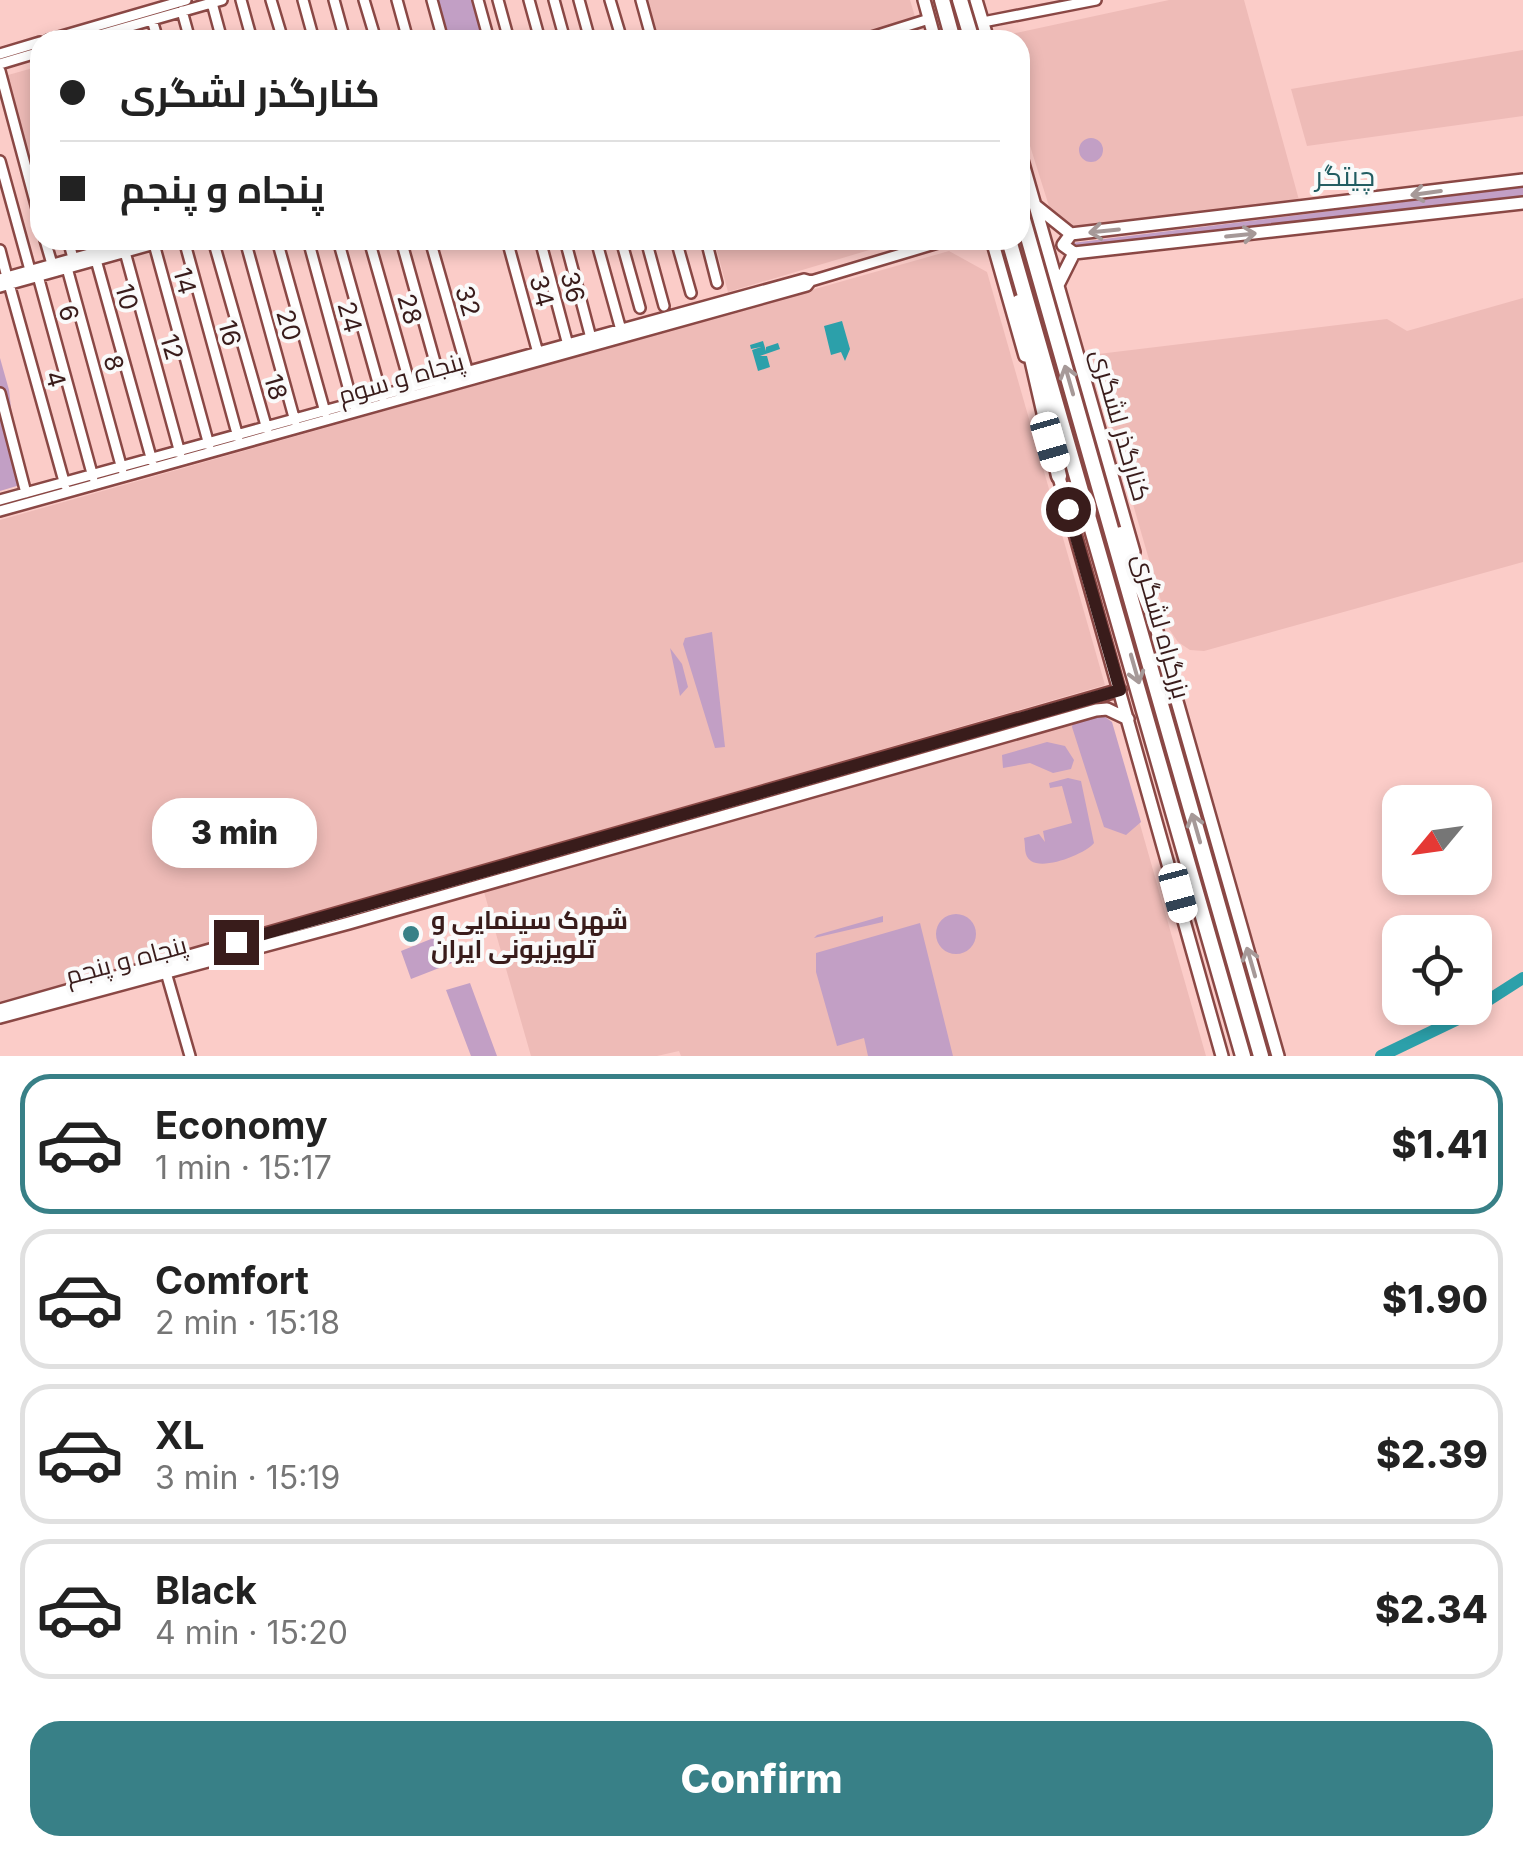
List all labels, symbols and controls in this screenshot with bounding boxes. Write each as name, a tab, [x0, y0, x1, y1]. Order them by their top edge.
text: کنارگذر لشگری	[120, 70, 380, 116]
district label: چیتگر	[1313, 159, 1375, 195]
text: پنجاه و پنجم	[120, 166, 325, 212]
one-way arrow	[1411, 184, 1443, 203]
one-way arrow	[1088, 221, 1120, 240]
one-way arrow	[1224, 225, 1256, 244]
street label: 14	[167, 264, 203, 298]
street label: 36	[555, 268, 591, 306]
street label: 34	[523, 272, 561, 310]
street label: 10	[109, 281, 145, 313]
street label: 32	[449, 282, 487, 320]
street label: 28	[391, 290, 429, 328]
street label: 24	[331, 298, 369, 336]
street label: 6	[53, 302, 85, 324]
street label: 20	[270, 306, 308, 344]
street label: 16	[212, 317, 248, 349]
street label: 12	[154, 331, 190, 363]
street label: پنجاه و سوم	[335, 346, 469, 413]
street label: کنارگذر لشگری	[1085, 346, 1157, 504]
street label: 8	[98, 352, 130, 374]
one-way arrow	[1059, 365, 1077, 396]
street label: 4	[39, 367, 73, 391]
street label: 18	[258, 371, 294, 403]
car	[1027, 409, 1073, 475]
route start	[1046, 487, 1091, 532]
street label: بزرگراه لشگری	[1127, 550, 1197, 702]
one-way arrow	[1127, 653, 1145, 684]
north arrow	[1382, 785, 1492, 895]
map controls	[1382, 785, 1492, 1025]
callout: 3 min	[154, 797, 318, 867]
one-way arrow	[1186, 812, 1204, 844]
text: 3 min	[191, 813, 278, 852]
car	[1156, 860, 1200, 926]
place label: شهرک سینمایی و تلویزیونی ایران	[431, 905, 628, 964]
button: locate	[1382, 915, 1492, 1025]
route end	[214, 920, 259, 965]
marker: شهرک سینمایی و تلویزیونی ایران	[400, 923, 422, 945]
street label: پنجاه و پنجم	[62, 929, 191, 993]
one-way arrow	[1241, 947, 1259, 978]
icon: car	[35, 1099, 125, 1189]
text: Economy	[155, 1102, 328, 1148]
text: $1.41	[1392, 1121, 1488, 1167]
text: 1 min · 15:17	[155, 1148, 332, 1187]
icon: car	[35, 1254, 125, 1344]
text: Comfort	[155, 1257, 309, 1303]
text: $1.90	[1382, 1276, 1488, 1322]
text: 2 min · 15:18	[155, 1303, 340, 1342]
icon: car	[35, 1409, 125, 1499]
text: XL	[155, 1412, 205, 1458]
text: $2.39	[1376, 1431, 1488, 1477]
text: 3 min · 15:19	[155, 1458, 340, 1497]
icon: car	[35, 1564, 125, 1654]
text: Black	[155, 1567, 257, 1613]
text: $2.34	[1375, 1586, 1488, 1632]
text: 4 min · 15:20	[155, 1613, 348, 1652]
button: Confirm	[30, 1721, 1493, 1836]

